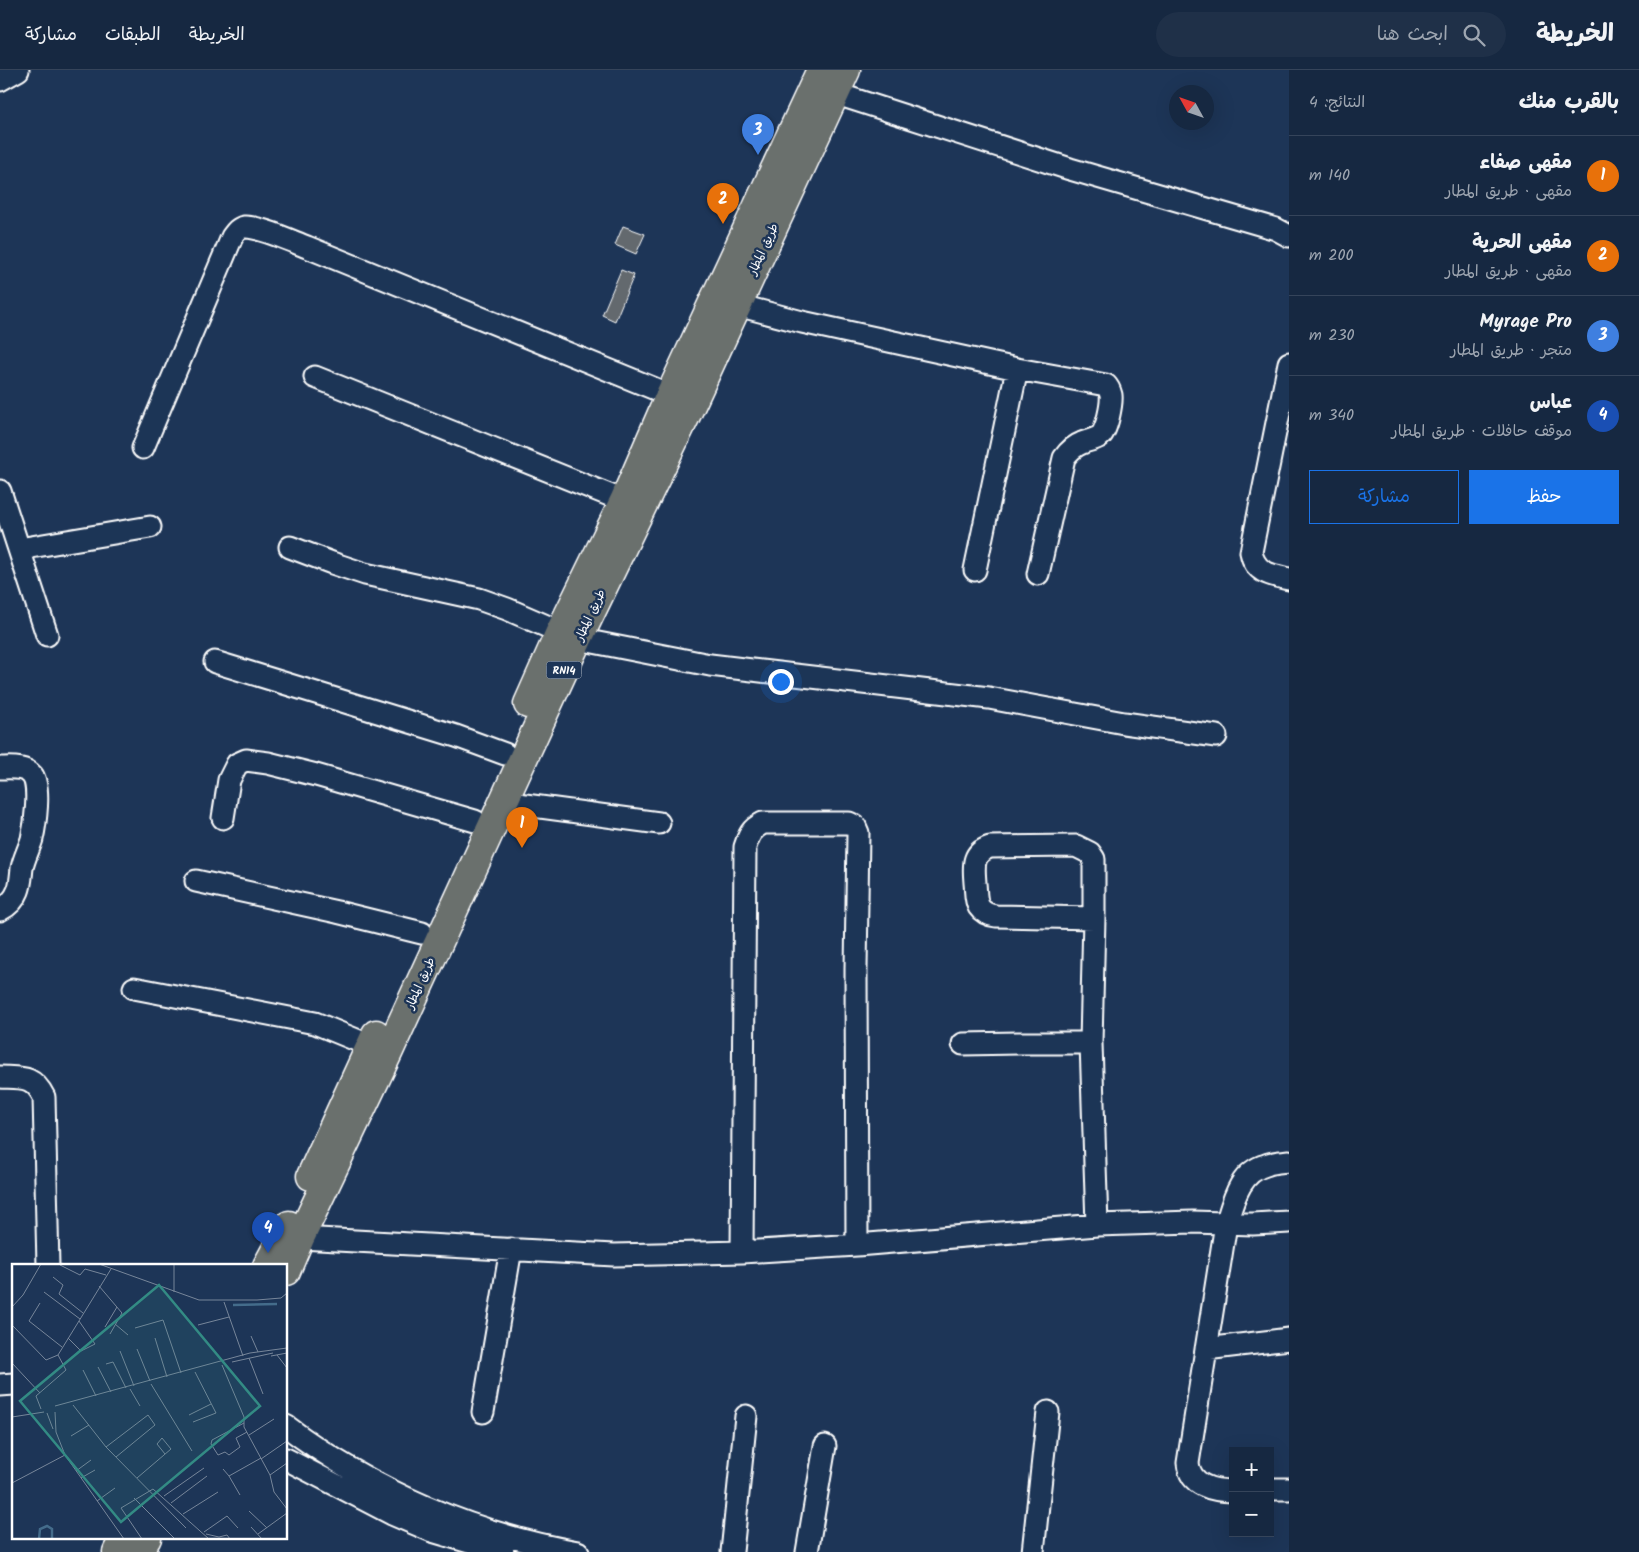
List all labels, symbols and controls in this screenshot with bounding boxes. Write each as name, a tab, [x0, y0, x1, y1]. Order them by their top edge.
search box	[1156, 12, 1506, 57]
text: الخريطة	[1536, 15, 1614, 54]
text: ابحث هنا	[1377, 20, 1448, 50]
text: مشاركة	[25, 21, 77, 50]
text: الطبقات	[105, 21, 161, 50]
text: الخريطة	[189, 21, 245, 50]
icon: search	[1460, 21, 1488, 49]
north arrow	[1169, 85, 1214, 130]
text: بالقرب منك	[1519, 86, 1619, 119]
text: النتائج: 4	[1309, 90, 1365, 115]
pin: 3	[742, 114, 774, 155]
text: مقهى صفاء	[1480, 148, 1572, 178]
text: 140 m	[1309, 163, 1350, 188]
text: 1	[1601, 163, 1605, 188]
text: مقهى · طريق المطار	[1445, 179, 1572, 204]
pin: 2	[707, 183, 739, 224]
street label: طريق المطار	[743, 220, 784, 279]
text: مقهى الحرية	[1472, 228, 1572, 258]
text: 200 m	[1309, 243, 1353, 268]
text: 2	[1598, 243, 1608, 268]
text: مقهى · طريق المطار	[1445, 259, 1572, 284]
text: Myrage Pro	[1479, 307, 1572, 337]
text: 230 m	[1309, 323, 1355, 348]
text: 3	[1599, 323, 1607, 348]
text: متجر · طريق المطار	[1451, 338, 1572, 363]
text: عباس	[1530, 388, 1572, 418]
text: 340 m	[1309, 403, 1354, 428]
text: 4	[1599, 403, 1607, 428]
text: موقف حافلات · طريق المطار	[1392, 419, 1572, 444]
button: مشاركة	[1309, 470, 1459, 524]
button: حفظ	[1469, 470, 1619, 524]
street label: طريق المطار	[570, 586, 611, 645]
road number: RN14	[546, 662, 582, 678]
your location	[768, 669, 794, 695]
pin: 1	[506, 807, 538, 848]
street label: طريق المطار	[400, 954, 440, 1013]
pin: 4	[252, 1212, 284, 1253]
inset map	[12, 1264, 288, 1540]
map controls	[1229, 1447, 1274, 1537]
button: +	[1229, 1447, 1274, 1492]
button: −	[1229, 1492, 1274, 1537]

